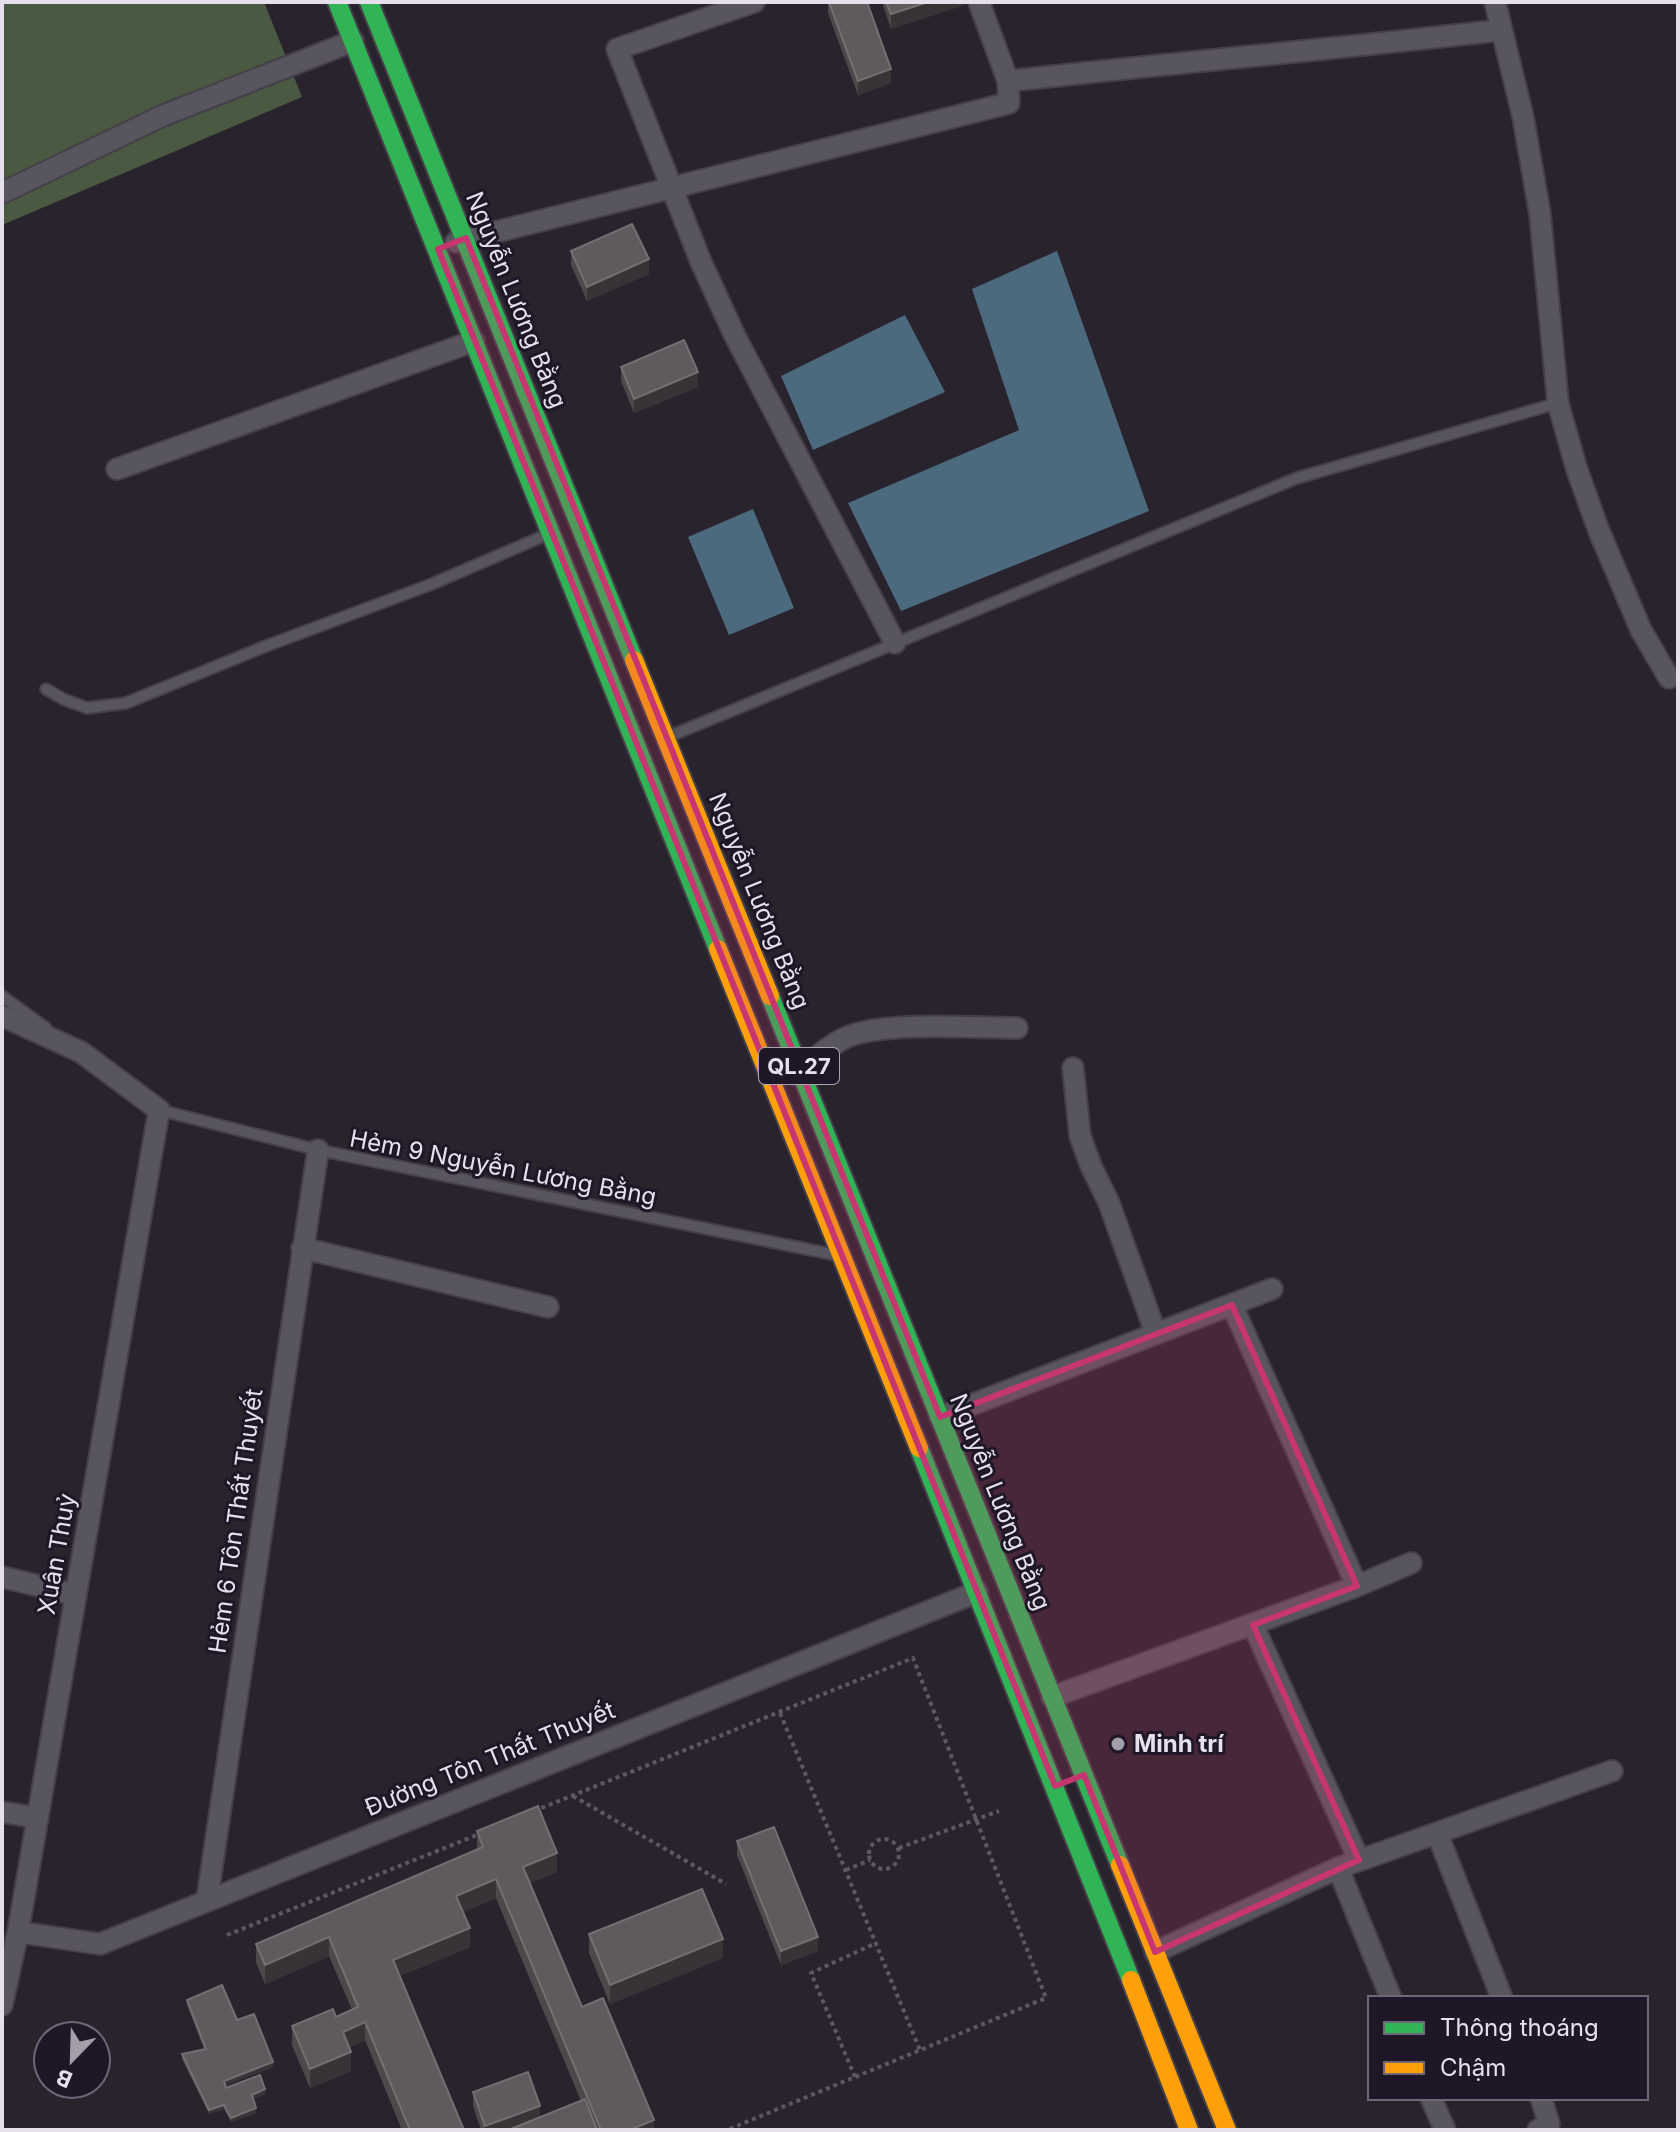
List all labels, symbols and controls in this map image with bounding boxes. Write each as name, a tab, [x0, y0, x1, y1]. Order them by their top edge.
street label: Nguyễn Lương Bằng	[460, 187, 573, 412]
street label: Nguyễn Lương Bằng	[703, 788, 816, 1013]
road number: QL.27	[759, 1048, 839, 1084]
street label: Hẻm 9 Nguyễn Lương Bằng	[347, 1124, 659, 1211]
street label: Hẻm 6 Tôn Thất Thuyết	[203, 1387, 268, 1655]
street label: Nguyễn Lương Bằng	[944, 1389, 1057, 1614]
street label: Xuân Thuỷ	[32, 1491, 81, 1617]
street label: Đường Tôn Thất Thuyết	[361, 1695, 619, 1822]
place label: Minh trí	[1134, 1729, 1224, 1758]
marker: Minh trí	[1109, 1735, 1127, 1753]
legend	[1368, 1996, 1648, 2100]
text: Thông thoáng	[1440, 2013, 1599, 2042]
north arrow	[32, 2020, 112, 2100]
text: Chậm	[1440, 2053, 1506, 2082]
text: B	[52, 2064, 76, 2093]

